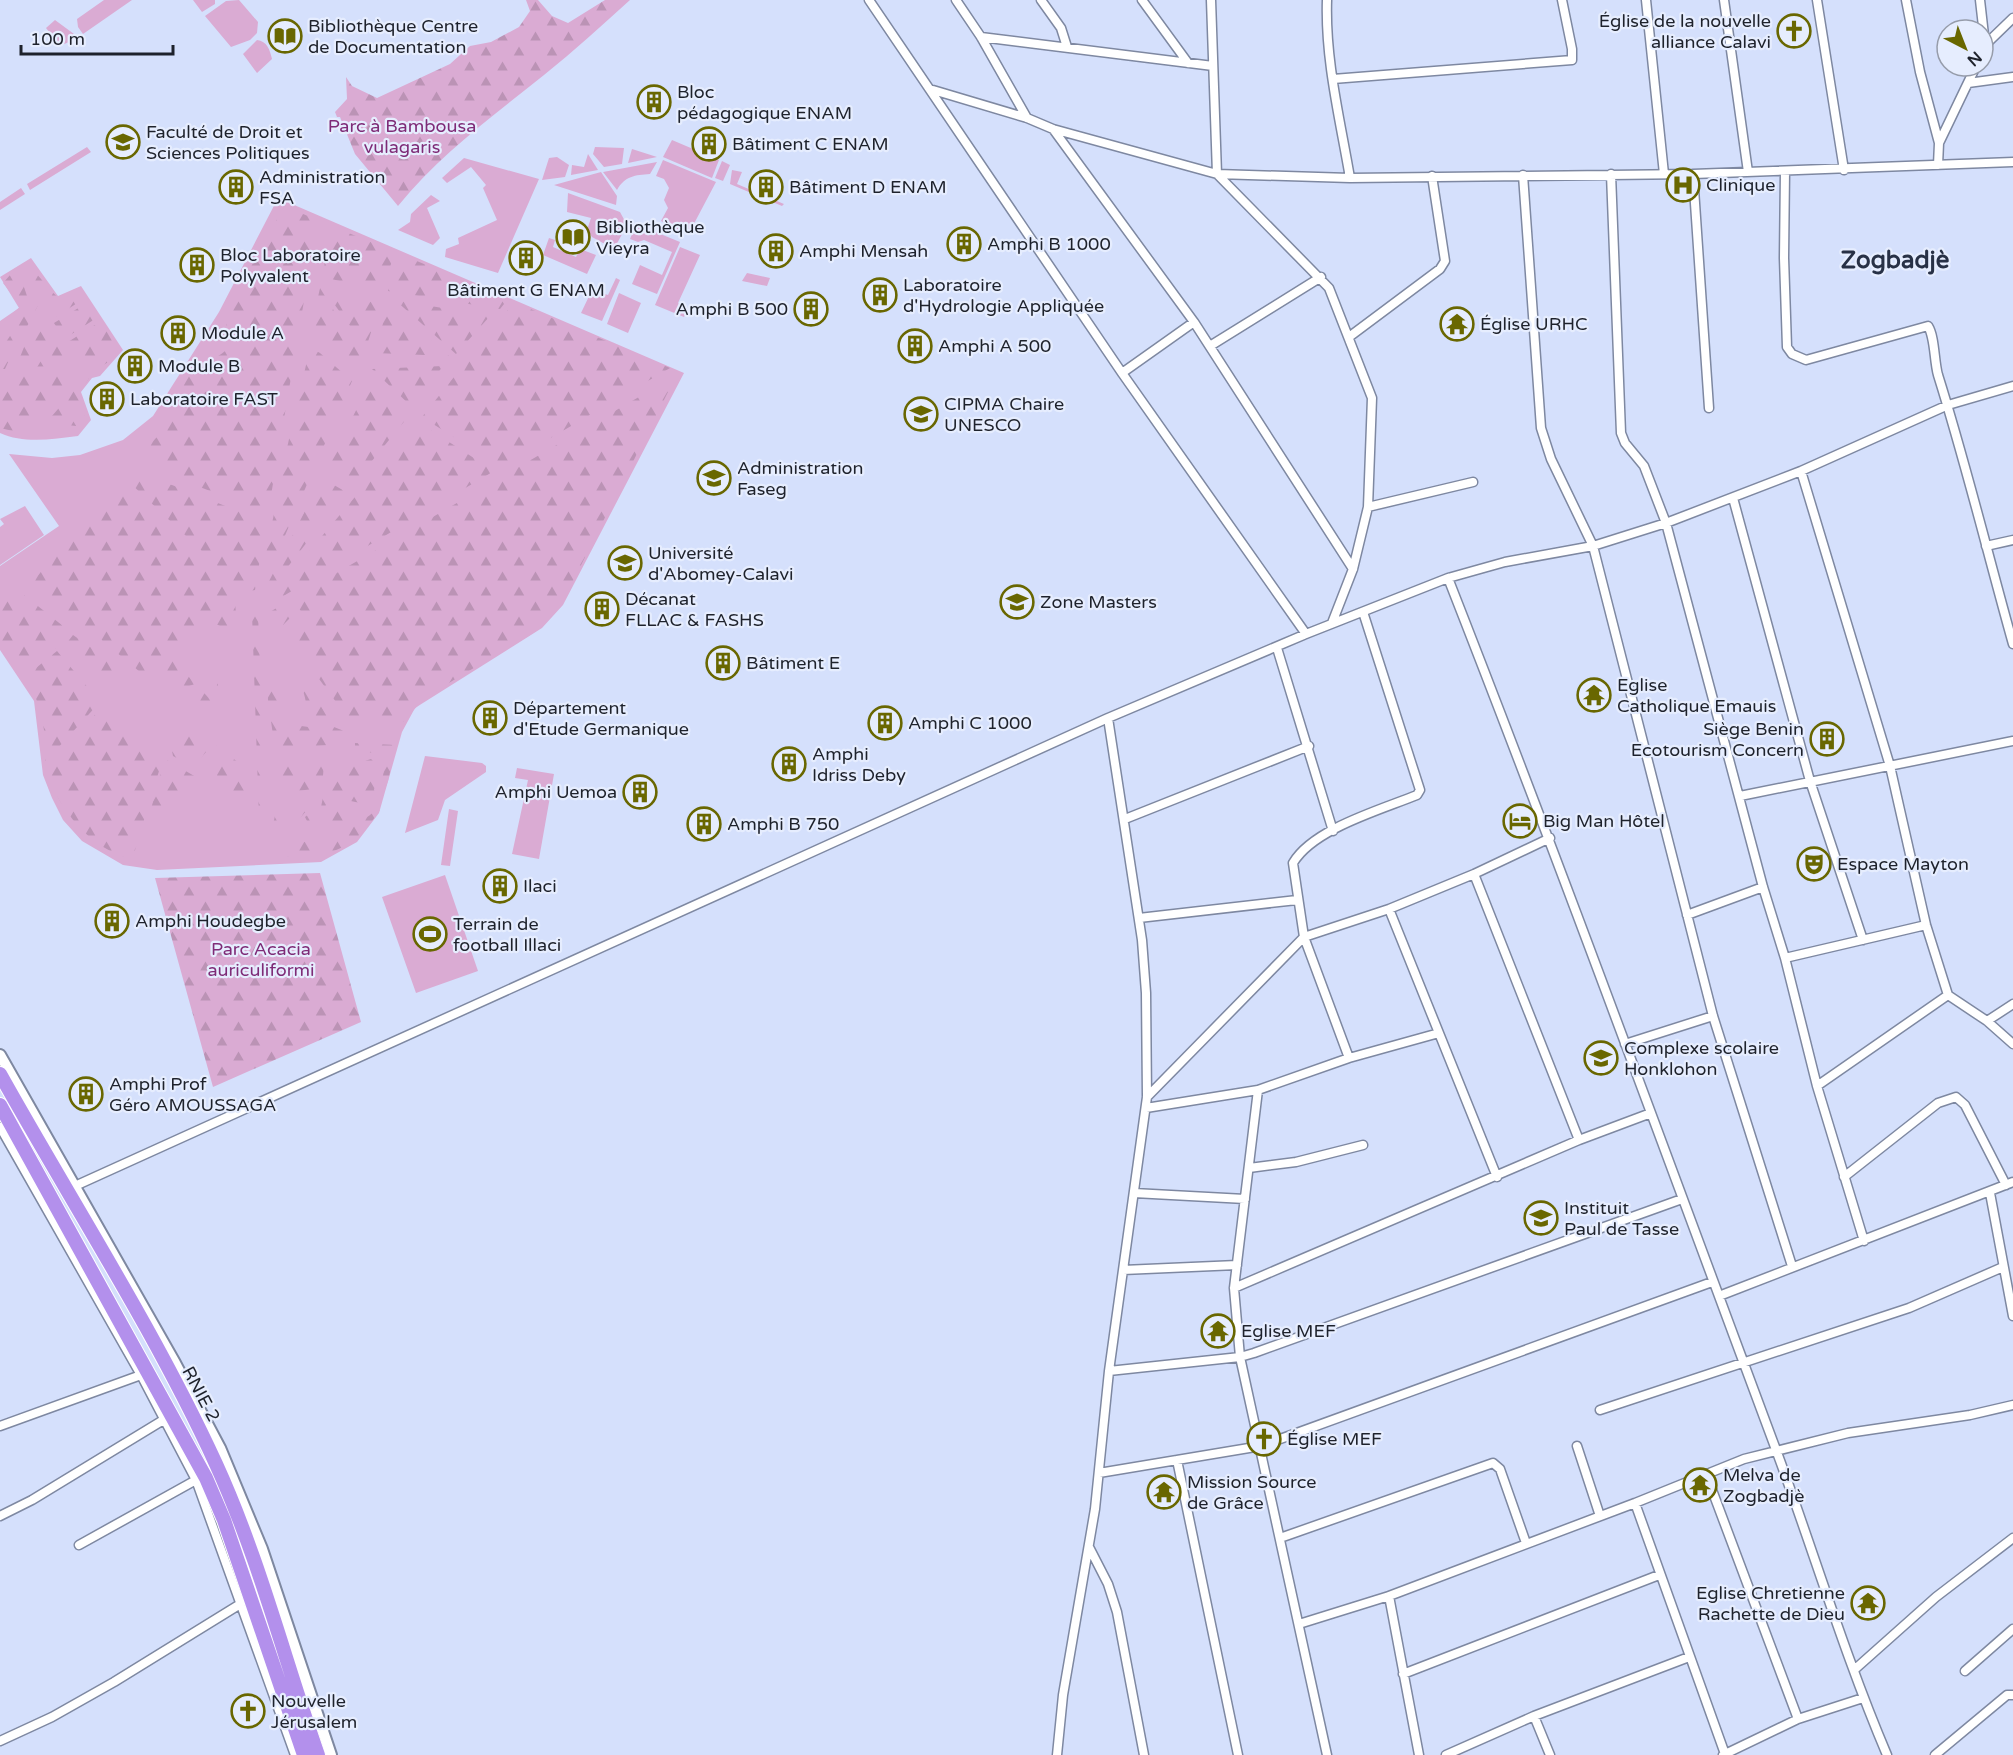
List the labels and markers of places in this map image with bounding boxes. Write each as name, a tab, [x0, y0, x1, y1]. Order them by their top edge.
place label: Église de la nouvelle alliance Calavi	[1599, 10, 1771, 53]
church icon: Église de la nouvelle alliance Calavi	[1776, 13, 1812, 49]
place label: Bibliothèque Centre de Documentation	[308, 15, 478, 58]
library icon: Bibliothèque Centre de Documentation	[267, 18, 303, 54]
place label: Bloc pédagogique ENAM	[677, 81, 852, 124]
building icon: Bloc pédagogique ENAM	[636, 84, 672, 120]
place label: Faculté de Droit et Sciences Politiques	[146, 121, 310, 164]
school or university icon: Faculté de Droit et Sciences Politiques	[105, 124, 141, 160]
building icon: Bâtiment C ENAM	[691, 126, 727, 162]
place label: Bâtiment C ENAM	[732, 133, 889, 155]
place label: Administration FSA	[259, 166, 386, 209]
hospital icon: Clinique	[1665, 167, 1701, 203]
building icon: Administration FSA	[218, 169, 254, 205]
building icon: Bâtiment D ENAM	[748, 169, 784, 205]
place label: Clinique	[1706, 174, 1775, 196]
place label: Bâtiment D ENAM	[789, 176, 947, 198]
place label: Bibliothèque Vieyra	[596, 216, 705, 259]
library icon: Bibliothèque Vieyra	[555, 219, 591, 255]
building icon: Amphi B 1000	[946, 226, 982, 262]
building icon: Amphi Mensah	[758, 233, 794, 269]
place label: Amphi B 1000	[987, 233, 1111, 255]
building icon: Bâtiment G ENAM	[508, 240, 544, 276]
place label: Amphi Mensah	[799, 240, 928, 262]
place label: Bloc Laboratoire Polyvalent	[220, 244, 361, 287]
building icon: Bloc Laboratoire Polyvalent	[179, 247, 215, 283]
place label: Laboratoire d'Hydrologie Appliquée	[903, 274, 1104, 317]
building icon: Laboratoire d'Hydrologie Appliquée	[862, 277, 898, 313]
place label: Bâtiment G ENAM	[447, 279, 605, 301]
building icon: Amphi B 500	[793, 291, 829, 327]
place label: Amphi B 500	[676, 298, 788, 320]
temple icon: Église URHC	[1439, 306, 1475, 342]
place label: Église URHC	[1480, 313, 1588, 335]
building icon: Module A	[160, 315, 196, 351]
place label: Module A	[201, 322, 284, 344]
building icon: Amphi A 500	[897, 328, 933, 364]
place label: Amphi A 500	[938, 335, 1051, 357]
building icon: Module B	[117, 348, 153, 384]
place label: Module B	[158, 355, 240, 377]
building icon: Laboratoire FAST	[89, 381, 125, 417]
place label: Laboratoire FAST	[130, 388, 278, 410]
place label: CIPMA Chaire UNESCO	[944, 393, 1064, 436]
school or university icon: CIPMA Chaire UNESCO	[903, 396, 939, 432]
place label: Administration Faseg	[737, 457, 864, 500]
school or university icon: Administration Faseg	[696, 460, 732, 496]
place label: Université d'Abomey-Calavi	[648, 542, 794, 585]
school or university icon: Université d'Abomey-Calavi	[607, 545, 643, 581]
school or university icon: Zone Masters	[999, 584, 1035, 620]
place label: Décanat FLLAC & FASHS	[625, 588, 764, 631]
building icon: Décanat FLLAC & FASHS	[584, 591, 620, 627]
place label: Zone Masters	[1040, 591, 1157, 613]
building icon: Bâtiment E	[705, 645, 741, 681]
place label: Bâtiment E	[746, 652, 840, 674]
place label: Eglise Catholique Emauis	[1617, 674, 1776, 717]
temple icon: Eglise Catholique Emauis	[1576, 677, 1612, 713]
place label: Département d'Etude Germanique	[513, 697, 689, 740]
building icon: Département d'Etude Germanique	[472, 700, 508, 736]
building icon: Amphi C 1000	[867, 705, 903, 741]
place label: Amphi C 1000	[908, 712, 1032, 734]
place label: Siège Benin Ecotourism Concern	[1631, 718, 1804, 761]
building icon: Siège Benin Ecotourism Concern	[1809, 721, 1845, 757]
place label: Amphi Idriss Deby	[812, 743, 906, 786]
building icon: Amphi Idriss Deby	[771, 746, 807, 782]
building icon: Amphi Uemoa	[622, 774, 658, 810]
place label: Amphi Uemoa	[495, 781, 617, 803]
hotel icon: Big Man Hôtel	[1502, 803, 1538, 839]
building icon: Amphi B 750	[686, 806, 722, 842]
place label: Big Man Hôtel	[1543, 810, 1665, 832]
place label: Amphi B 750	[727, 813, 839, 835]
theatre icon: Espace Mayton	[1796, 846, 1832, 882]
place label: Espace Mayton	[1837, 853, 1969, 875]
building icon: Ilaci	[482, 868, 518, 904]
place label: Ilaci	[523, 875, 557, 897]
building icon: Amphi Houdegbe	[94, 903, 130, 939]
place label: Amphi Houdegbe	[135, 910, 286, 932]
place label: Terrain de football Illaci	[453, 913, 561, 956]
sports icon: Terrain de football Illaci	[412, 916, 448, 952]
place label: Complexe scolaire Honklohon	[1624, 1037, 1779, 1080]
school or university icon: Complexe scolaire Honklohon	[1583, 1040, 1619, 1076]
place label: Amphi Prof Géro AMOUSSAGA	[109, 1073, 277, 1116]
building icon: Amphi Prof Géro AMOUSSAGA	[68, 1076, 104, 1112]
place label: Instituit Paul de Tasse	[1564, 1197, 1679, 1240]
school or university icon: Instituit Paul de Tasse	[1523, 1200, 1559, 1236]
temple icon: Eglise MEF	[1200, 1313, 1236, 1349]
place label: Eglise MEF	[1241, 1320, 1336, 1342]
church icon: Église MEF	[1246, 1421, 1282, 1457]
place label: Église MEF	[1287, 1428, 1382, 1450]
place label: Melva de Zogbadjè	[1723, 1464, 1804, 1507]
temple icon: Melva de Zogbadjè	[1682, 1467, 1718, 1503]
place label: Mission Source de Grâce	[1187, 1471, 1316, 1514]
temple icon: Mission Source de Grâce	[1146, 1474, 1182, 1510]
place label: Eglise Chretienne Rachette de Dieu	[1696, 1582, 1845, 1625]
temple icon: Eglise Chretienne Rachette de Dieu	[1850, 1585, 1886, 1621]
place label: Nouvelle Jérusalem	[271, 1690, 357, 1733]
church icon: Nouvelle Jérusalem	[230, 1693, 266, 1729]

